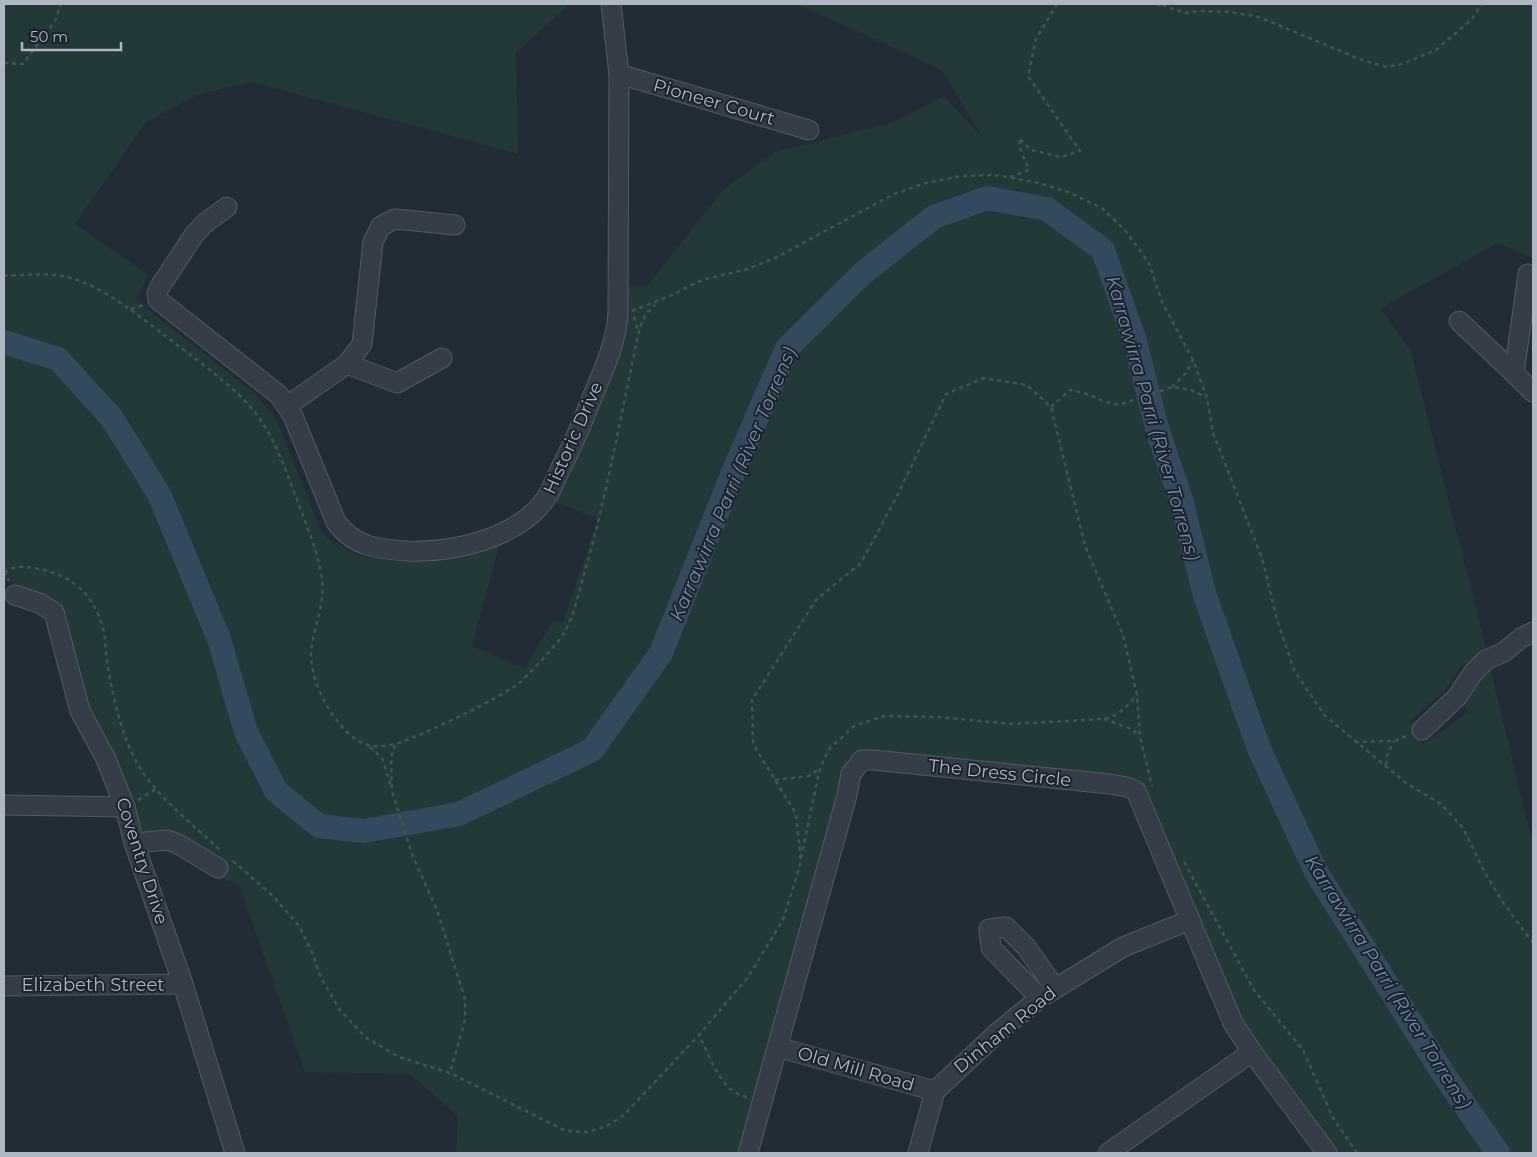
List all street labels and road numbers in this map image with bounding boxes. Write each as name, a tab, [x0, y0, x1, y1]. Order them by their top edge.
street label: Pioneer Court	[651, 74, 777, 130]
street label: Historic Drive	[538, 378, 608, 497]
street label: The Dress Circle	[928, 755, 1073, 791]
street label: Coventry Drive	[111, 795, 173, 927]
street label: Elizabeth Street	[21, 974, 165, 996]
street label: Dinham Road	[949, 982, 1061, 1078]
street label: Old Mill Road	[795, 1042, 917, 1096]

